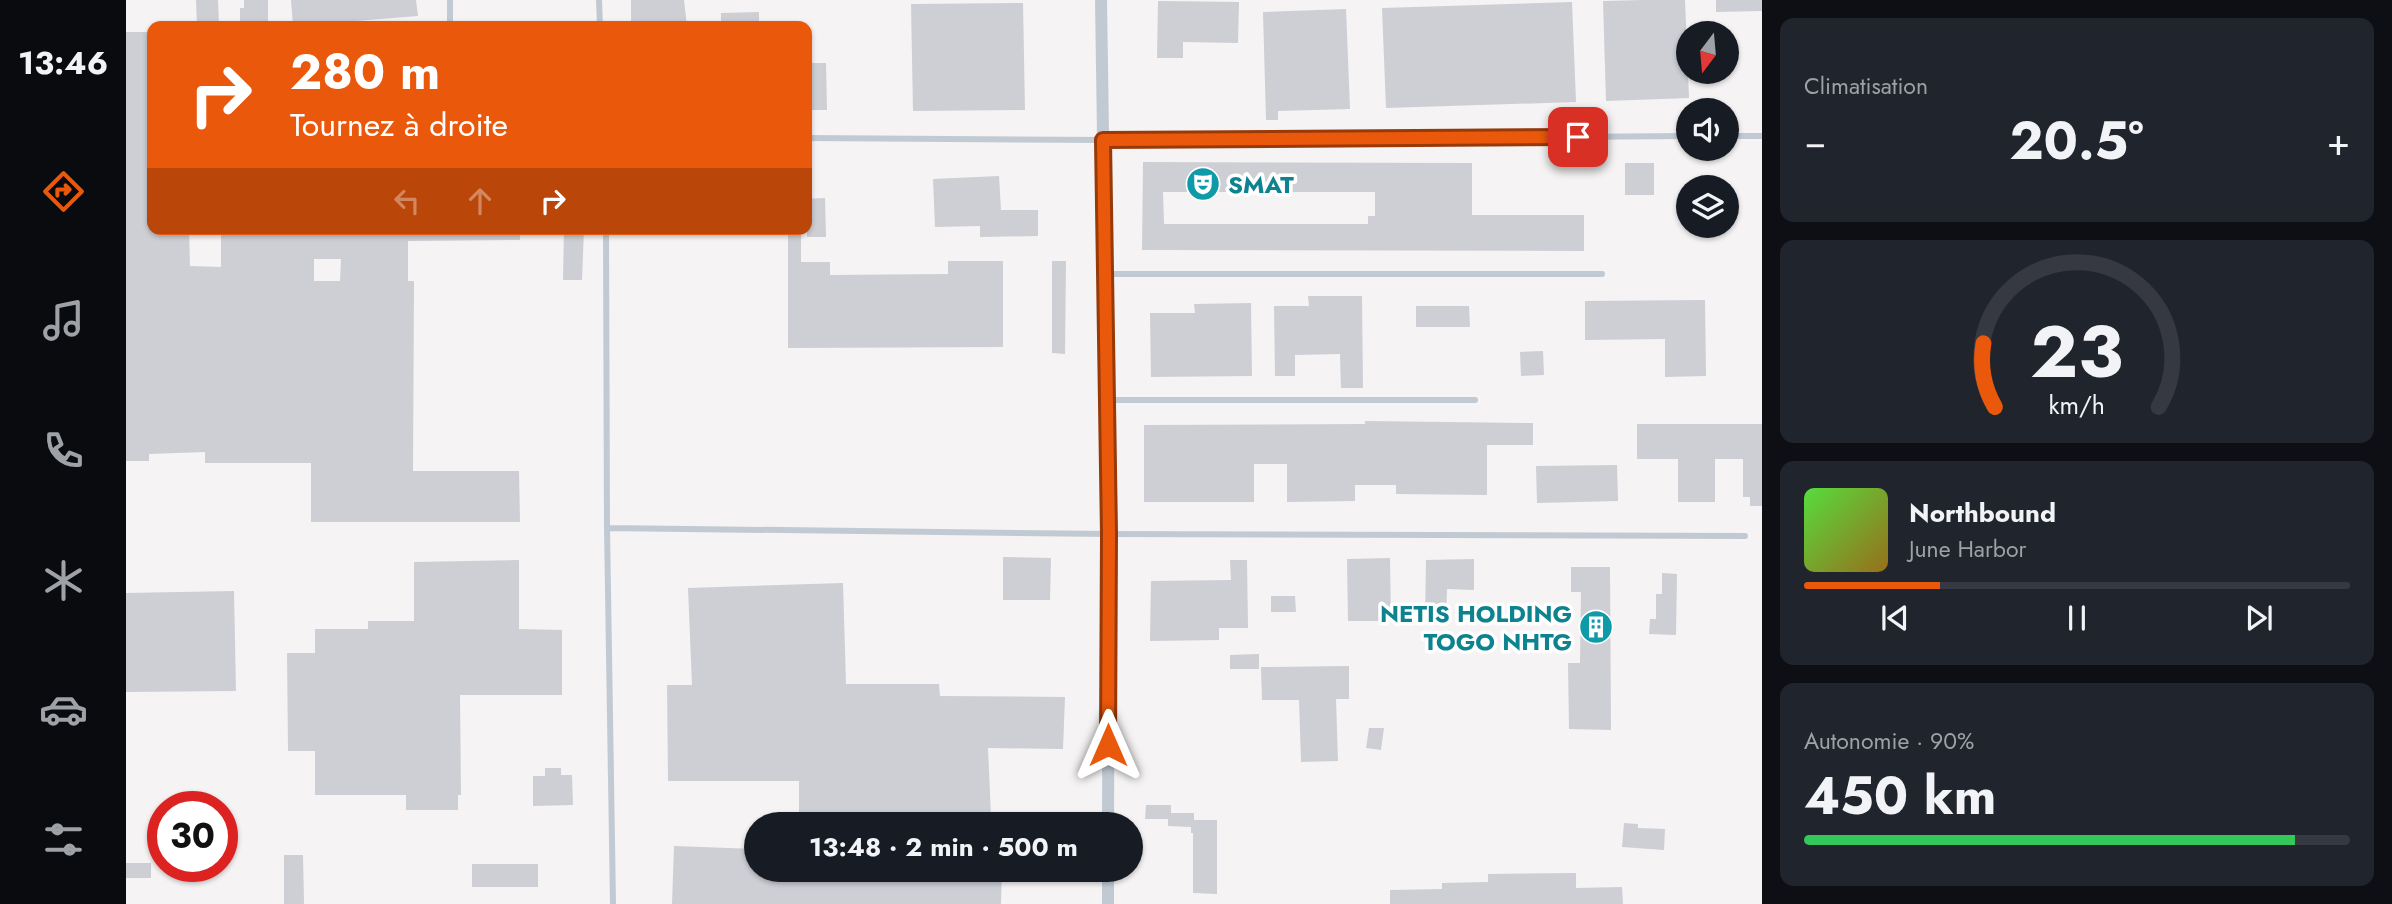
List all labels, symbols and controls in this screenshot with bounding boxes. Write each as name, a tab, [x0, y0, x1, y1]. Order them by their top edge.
north arrow	[1676, 21, 1740, 84]
map controls	[1676, 21, 1739, 238]
text: 280 m	[290, 37, 440, 107]
text: 13:46	[18, 40, 108, 86]
icon: right	[175, 49, 266, 140]
text: Climatisation	[1804, 69, 1928, 103]
button: sound	[1676, 98, 1739, 161]
text: Tournez à droite	[290, 102, 508, 148]
text: 20.5°	[2009, 103, 2144, 179]
pin	[1548, 107, 1608, 167]
text: −	[1804, 114, 1826, 169]
text: +	[2327, 114, 2350, 169]
icon: arrive	[1559, 118, 1597, 156]
theatre icon: SMAT	[1184, 165, 1222, 203]
icon: directions	[39, 167, 88, 216]
place label: SMAT	[1228, 167, 1294, 202]
button: layers	[1676, 175, 1739, 238]
icon: left	[388, 182, 426, 220]
icon: ahead	[461, 182, 499, 220]
icon: right	[534, 182, 572, 220]
icon: music	[39, 296, 88, 345]
text: 23	[2031, 300, 2123, 405]
text: km/h	[2049, 387, 2105, 423]
icon: phone	[39, 426, 88, 475]
text: Northbound	[1909, 494, 2056, 532]
text: June Harbor	[1909, 532, 2026, 566]
icon: climate	[39, 556, 88, 605]
place label: NETIS HOLDING TOGO NHTG	[1380, 596, 1572, 659]
icon: previous	[1876, 599, 1914, 637]
icon: pause	[2058, 599, 2096, 637]
icon: next	[2240, 599, 2278, 637]
building icon: NETIS HOLDING TOGO NHTG	[1577, 608, 1615, 646]
icon: car	[39, 685, 88, 734]
position arrow	[1071, 708, 1145, 782]
text: Autonomie · 90%	[1804, 724, 1974, 758]
text: 450 km	[1804, 758, 1997, 834]
speed limit sign: 30	[147, 791, 238, 882]
icon: filters	[39, 815, 88, 864]
text: 13:48 · 2 min · 500 m	[809, 828, 1078, 866]

